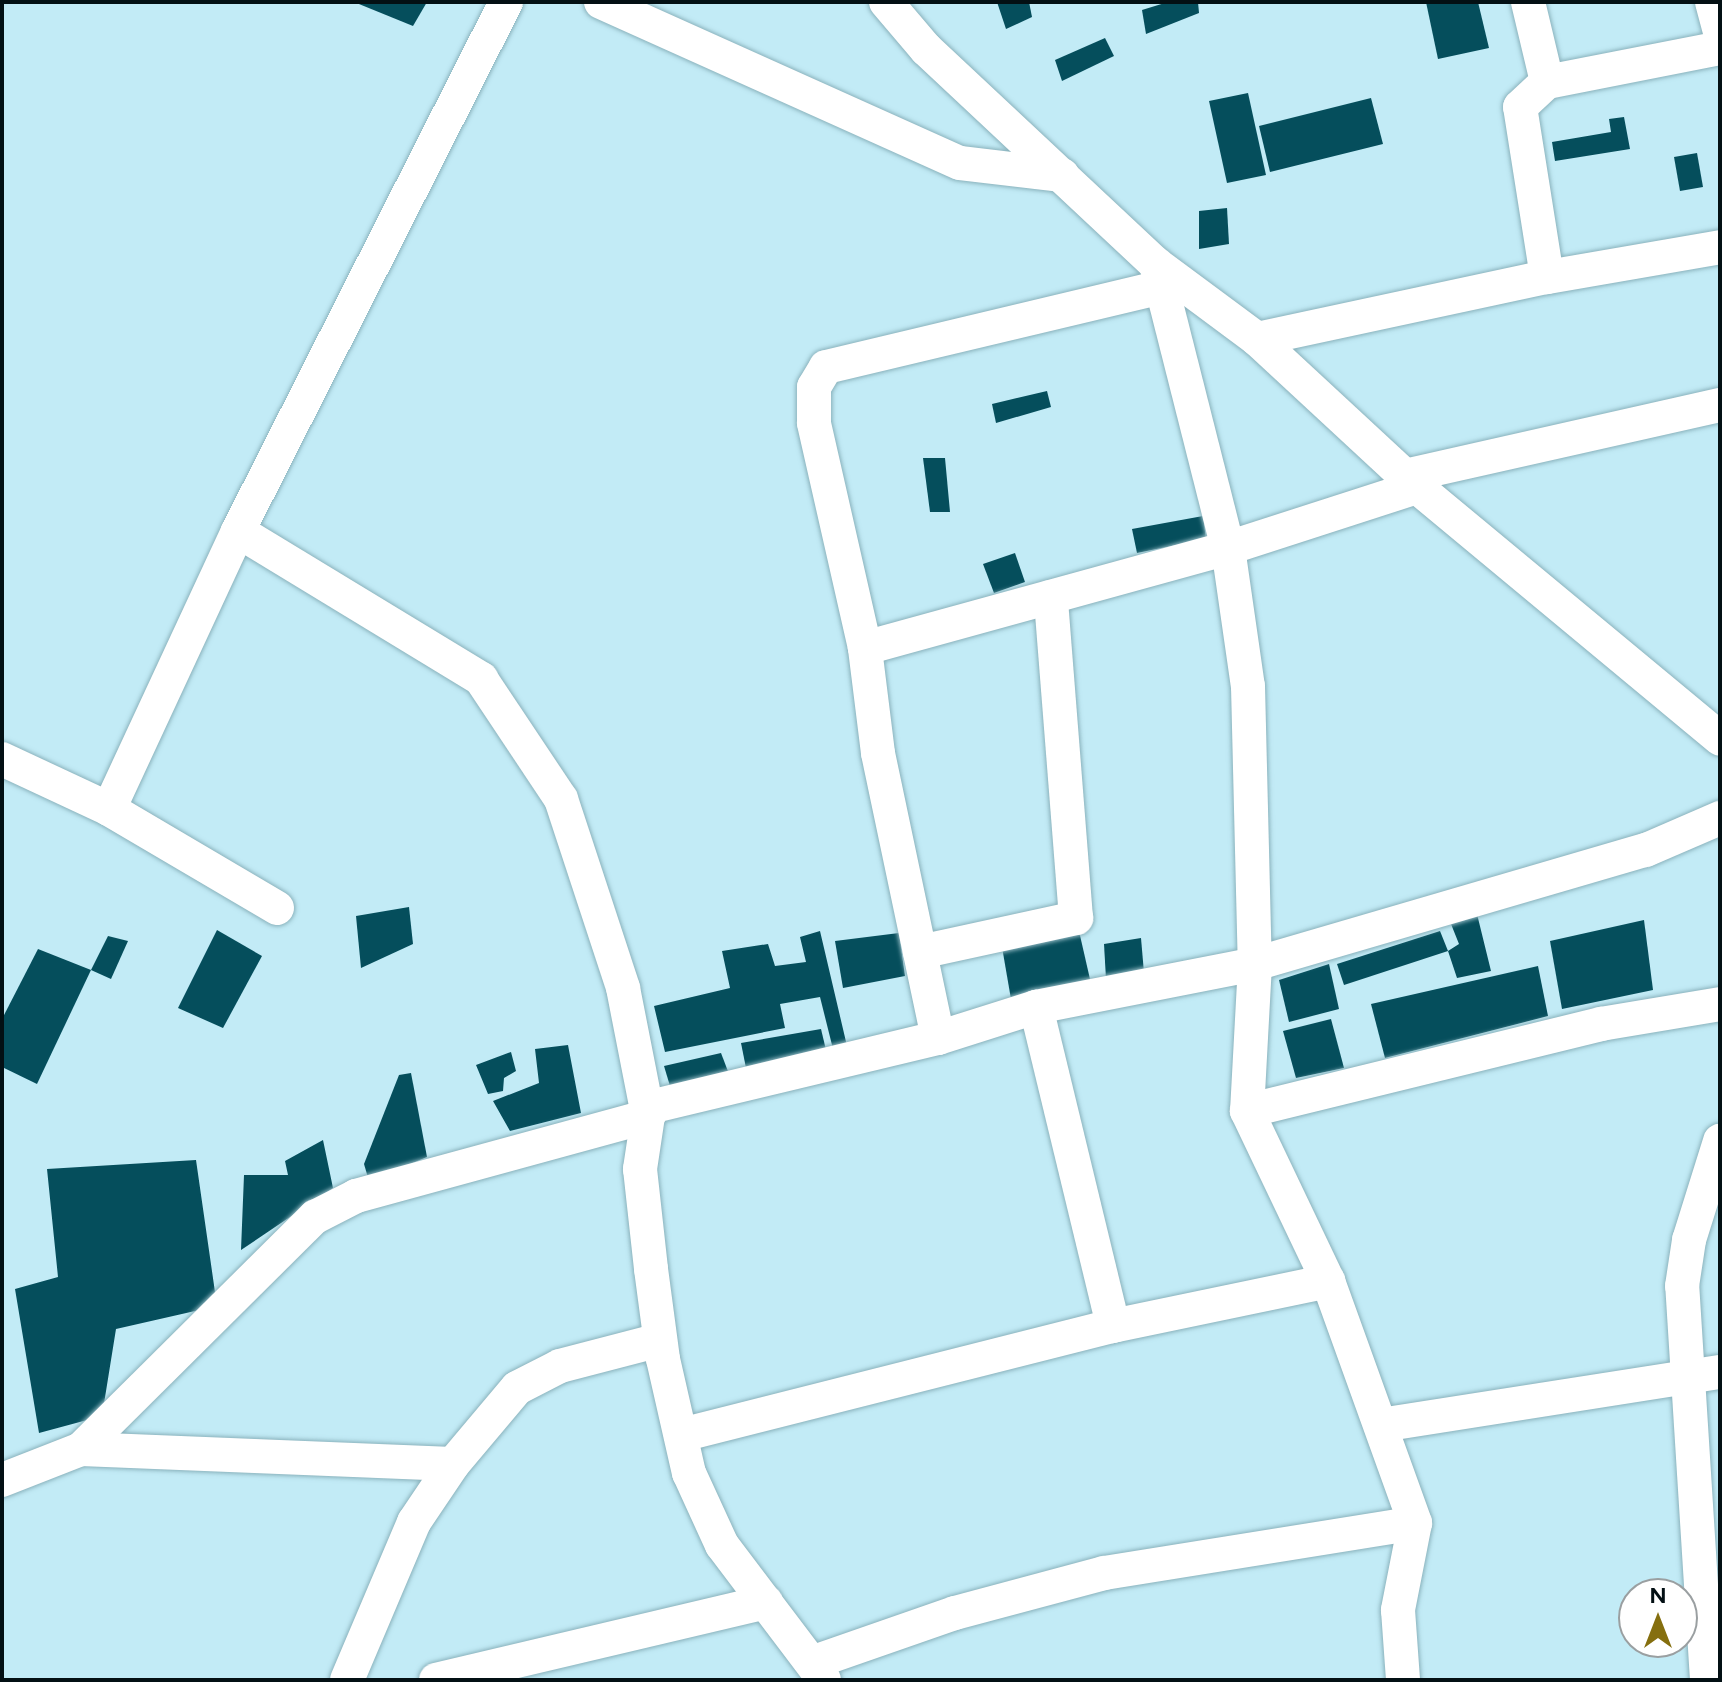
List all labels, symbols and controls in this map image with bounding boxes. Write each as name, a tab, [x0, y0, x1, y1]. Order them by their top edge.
north arrow	[1618, 1578, 1698, 1658]
text: N	[1649, 1582, 1667, 1609]

